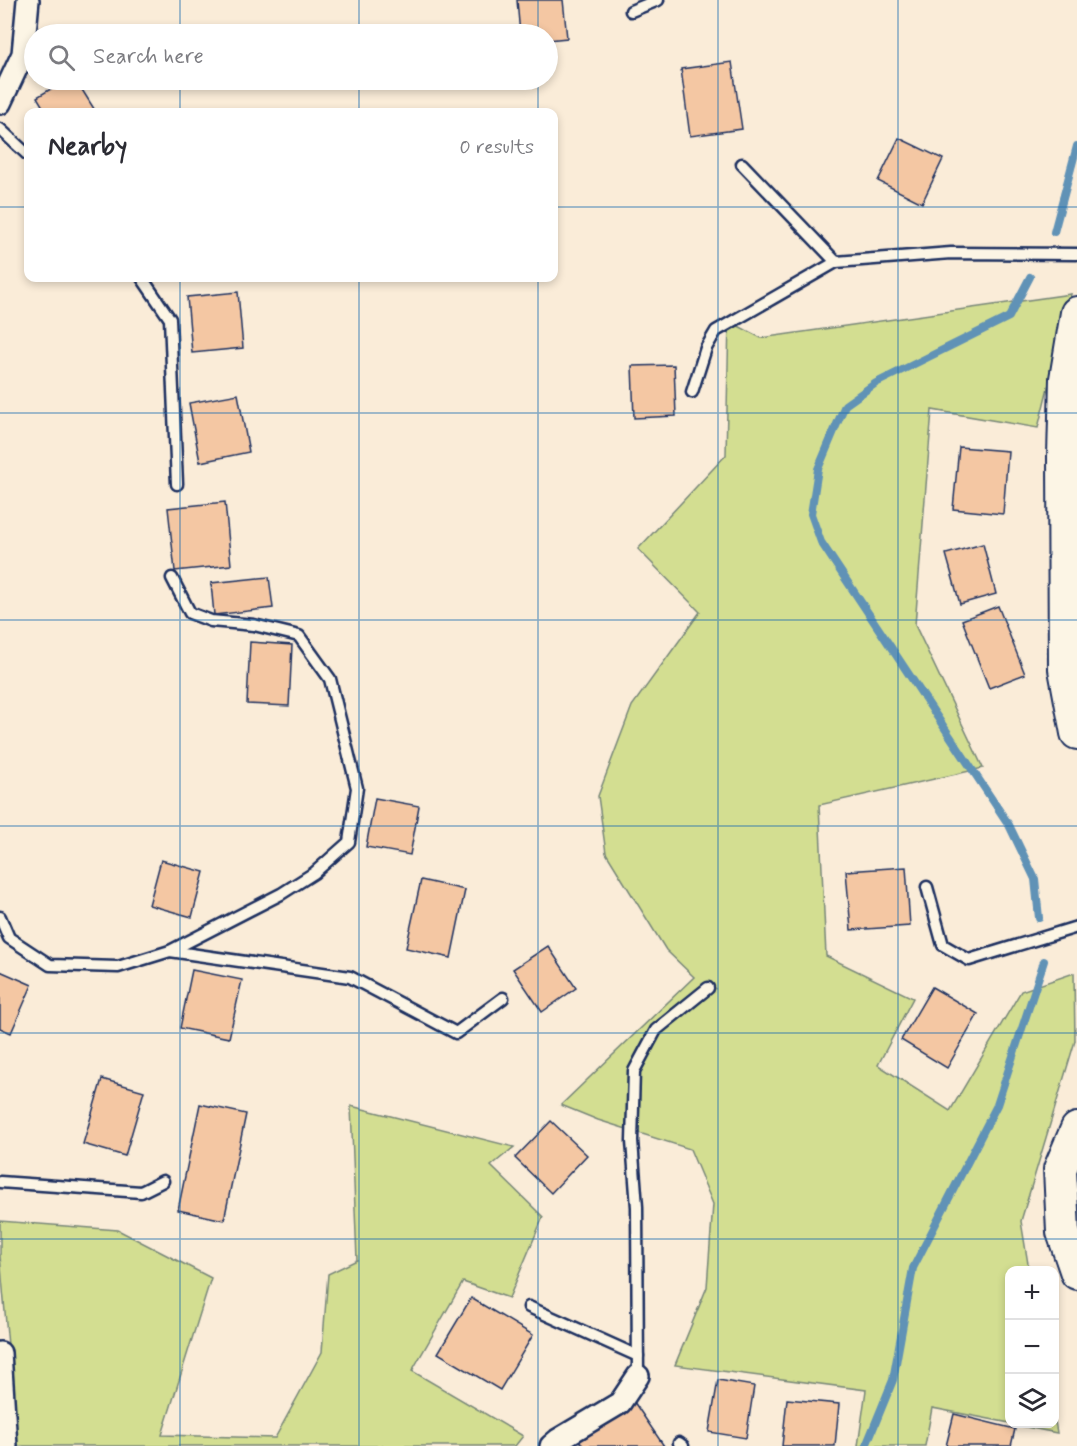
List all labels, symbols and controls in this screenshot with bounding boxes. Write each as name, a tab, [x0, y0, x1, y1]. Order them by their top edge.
search box	[24, 24, 558, 90]
icon: search	[45, 41, 78, 74]
text: Search here	[93, 43, 204, 71]
text: Nearby	[48, 130, 127, 164]
text: 0 results	[460, 134, 534, 161]
map controls	[1005, 1266, 1059, 1428]
button: +	[1005, 1266, 1059, 1320]
button: −	[1005, 1320, 1059, 1374]
button: layers	[1005, 1374, 1059, 1428]

